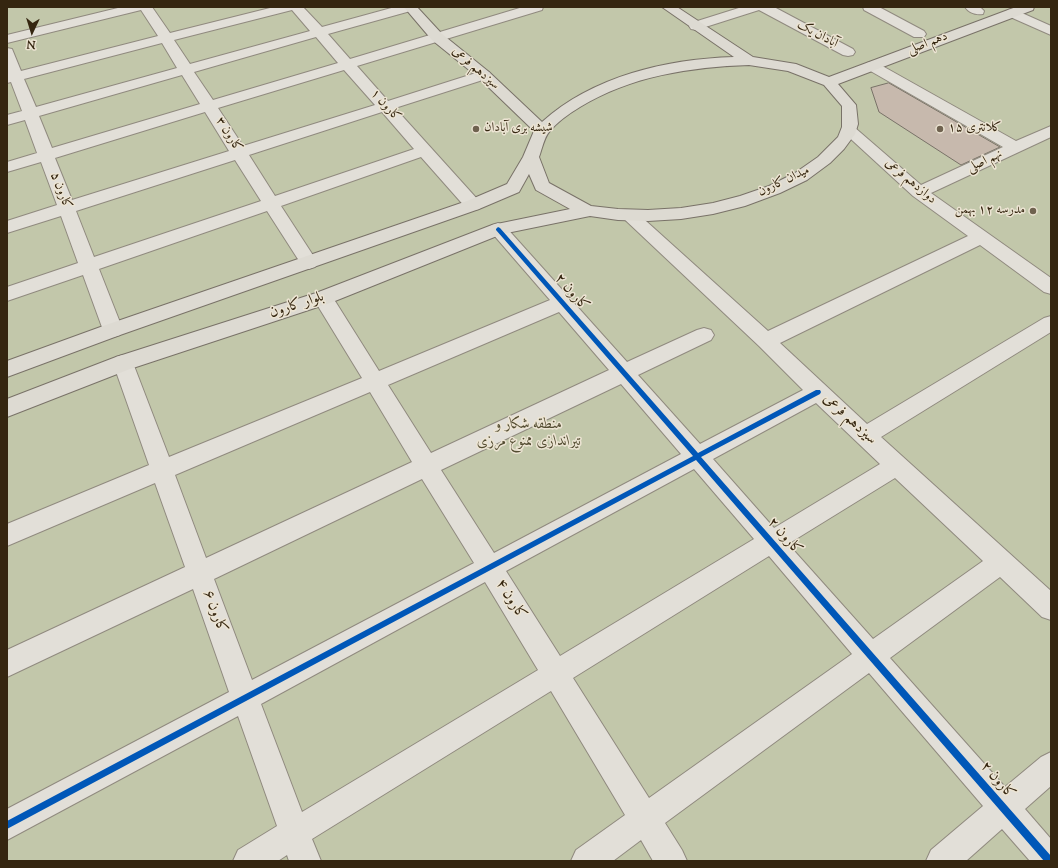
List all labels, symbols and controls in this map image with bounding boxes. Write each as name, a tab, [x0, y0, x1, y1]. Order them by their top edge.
north arrow	[12, 12, 52, 52]
street label: آبادان یک	[794, 18, 840, 52]
street label: دهم اصلی	[906, 29, 950, 59]
text: N	[26, 36, 36, 52]
street label: سیزدهم فرعی	[448, 44, 502, 94]
street label: کارون ۱	[366, 87, 404, 125]
street label: کارون ۳	[211, 115, 245, 155]
place label: شیشه بری آبادان	[484, 121, 553, 137]
place label: کلانتری ۱۵	[948, 121, 1002, 137]
marker: شیشه بری آبادان	[471, 124, 481, 134]
marker: کلانتری ۱۵	[935, 124, 945, 134]
street label: نهم اصلی	[965, 147, 1005, 177]
street label: دوازدهم فرعی	[881, 156, 939, 208]
street label: میدان کارون	[756, 163, 812, 201]
street label: کارون ۵	[46, 170, 74, 212]
place label: مدرسه ۱۲ بهمن	[955, 203, 1025, 219]
marker: مدرسه ۱۲ بهمن	[1028, 206, 1038, 216]
street label: کارون ۲	[550, 270, 592, 316]
street label: بلوار کارون	[268, 289, 326, 323]
street label: سیزدهم فرعی	[818, 391, 880, 449]
park label: منطقه شکار و تیراندازی ممنوع مرزی	[477, 416, 581, 451]
street label: کارون ۲	[763, 514, 805, 560]
street label: کارون ۴	[491, 577, 529, 623]
street label: کارون ۶	[198, 588, 230, 636]
street label: کارون ۲	[976, 758, 1018, 804]

